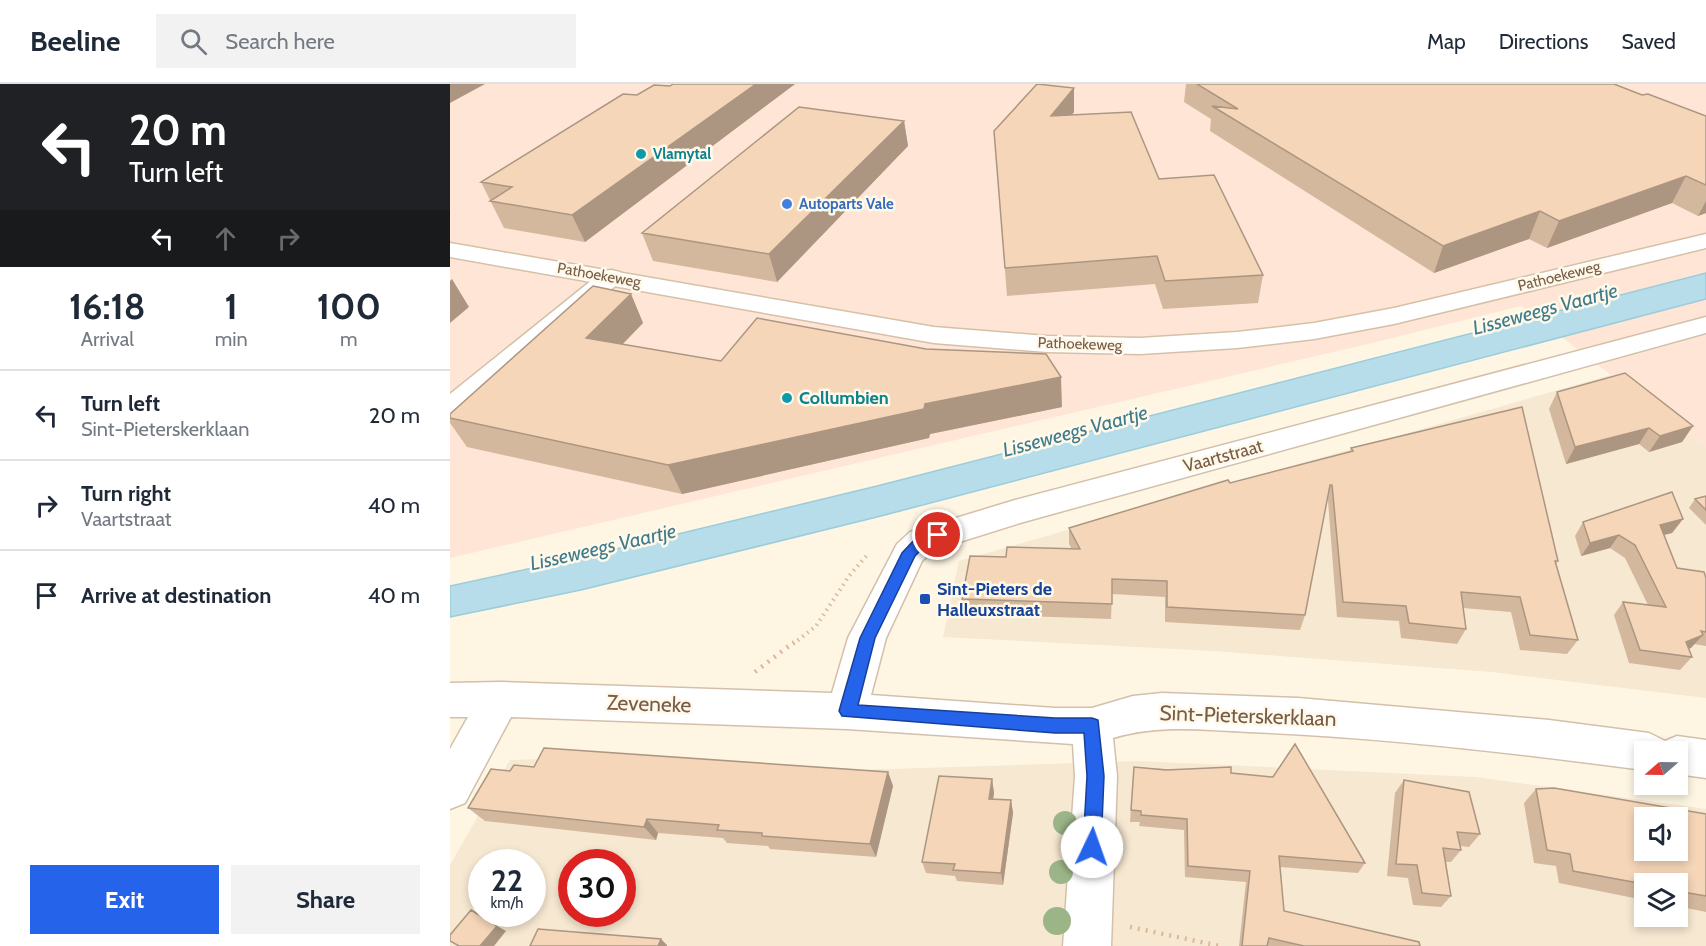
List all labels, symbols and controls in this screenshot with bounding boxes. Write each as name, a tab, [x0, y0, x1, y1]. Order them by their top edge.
search box	[156, 14, 576, 68]
text: Beeline	[30, 24, 120, 58]
icon: search	[177, 25, 210, 58]
text: Search here	[225, 28, 335, 55]
text: Map	[1427, 29, 1466, 54]
text: Directions	[1499, 29, 1588, 54]
text: Saved	[1621, 29, 1676, 54]
text: 20 m	[129, 104, 227, 156]
icon: left	[30, 108, 108, 186]
place label: Vlamytal	[653, 145, 711, 163]
marker: Vlamytal	[634, 147, 648, 161]
text: Turn left	[129, 156, 223, 189]
place label: Autoparts Vale	[799, 195, 894, 213]
marker: Autoparts Vale	[780, 197, 794, 211]
icon: left	[146, 222, 179, 255]
icon: ahead	[209, 222, 242, 255]
icon: right	[272, 222, 305, 255]
street label: Pathoekeweg	[1516, 257, 1603, 295]
street label: Pathoekeweg	[556, 259, 643, 291]
water label: Lisseweegs Vaartje	[1470, 278, 1620, 340]
text: 16:18	[69, 284, 146, 328]
text: 1	[225, 284, 238, 328]
text: 100	[317, 284, 381, 328]
text: Arrival	[81, 327, 134, 351]
text: min	[215, 327, 248, 351]
text: m	[340, 327, 358, 351]
street label: Pathoekeweg	[1037, 334, 1123, 354]
place label: Collumbien	[799, 387, 889, 409]
text: Turn left	[81, 390, 160, 417]
marker: Collumbien	[780, 391, 794, 405]
icon: left	[30, 399, 63, 432]
water label: Lisseweegs Vaartje	[1000, 400, 1150, 462]
text: 20 m	[369, 402, 420, 429]
text: Sint-Pieterskerklaan	[81, 417, 249, 441]
street label: Vaartstraat	[1181, 435, 1265, 477]
text: Turn right	[81, 480, 171, 507]
icon: right	[30, 489, 63, 522]
text: 40 m	[368, 492, 420, 519]
text: Vaartstraat	[81, 507, 172, 531]
pin	[912, 509, 963, 560]
icon: arrive	[921, 518, 954, 551]
water label: Lisseweegs Vaartje	[528, 519, 678, 575]
place label: Sint-Pieters de Halleuxstraat	[937, 578, 1052, 621]
icon: arrive	[30, 579, 63, 612]
text: Arrive at destination	[81, 582, 271, 609]
text: 40 m	[368, 582, 420, 609]
marker: Sint-Pieters de Halleuxstraat	[918, 592, 932, 606]
street label: Zeveneke	[606, 690, 692, 717]
street label: Sint-Pieterskerklaan	[1159, 700, 1337, 731]
north arrow	[1634, 741, 1688, 795]
map controls	[1634, 741, 1688, 927]
button: sound	[1634, 807, 1688, 861]
position arrow	[1060, 815, 1124, 879]
speed limit sign: 30	[558, 849, 636, 927]
text: 22	[491, 862, 523, 899]
button: Exit	[30, 865, 219, 934]
button: Share	[231, 865, 420, 934]
button: layers	[1634, 873, 1688, 927]
text: km/h	[491, 894, 523, 912]

